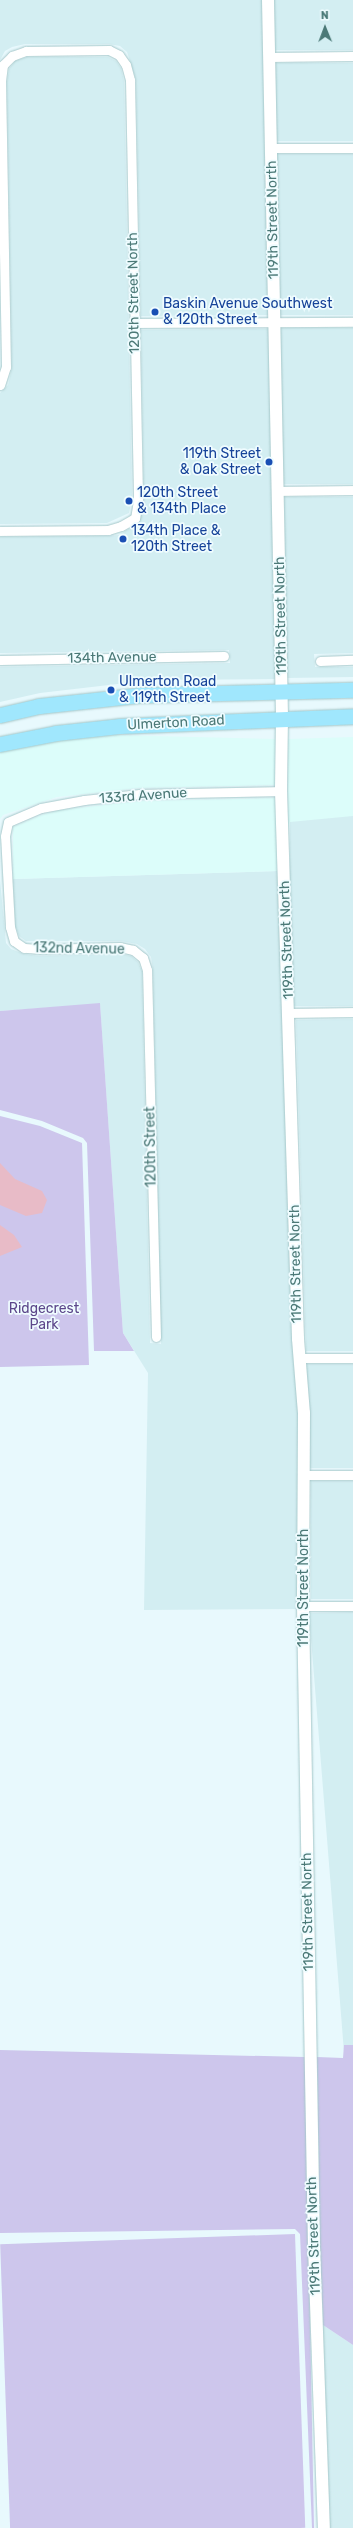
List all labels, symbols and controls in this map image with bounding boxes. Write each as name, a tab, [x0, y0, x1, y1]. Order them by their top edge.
north arrow	[305, 8, 345, 48]
text: N	[321, 9, 329, 22]
street label: 119th Street North	[264, 161, 282, 279]
street label: 120th Street North	[125, 232, 143, 354]
place label: Baskin Avenue Southwest & 120th Street	[163, 296, 333, 328]
marker: Baskin Avenue Southwest & 120th Street	[150, 307, 160, 317]
place label: 119th Street & Oak Street	[180, 446, 261, 478]
marker: 119th Street & Oak Street	[264, 457, 274, 467]
place label: 120th Street & 134th Place	[137, 485, 226, 518]
marker: 120th Street & 134th Place	[124, 496, 134, 506]
place label: 134th Place & 120th Street	[131, 523, 220, 556]
marker: 134th Place & 120th Street	[118, 534, 128, 544]
street label: 119th Street North	[272, 557, 290, 675]
street label: 134th Avenue	[67, 649, 157, 667]
place label: Ulmerton Road & 119th Street	[119, 674, 216, 706]
marker: Ulmerton Road & 119th Street	[106, 685, 116, 695]
street label: Ulmerton Road	[127, 712, 225, 734]
street label: 133rd Avenue	[98, 785, 188, 807]
street label: 119th Street North	[277, 880, 297, 1000]
street label: 132nd Avenue	[33, 940, 125, 958]
street label: 120th Street	[142, 1106, 160, 1188]
street label: 119th Street North	[287, 1205, 305, 1323]
park label: Ridgecrest Park	[9, 1301, 79, 1334]
street label: 119th Street North	[296, 1529, 312, 1647]
street label: 119th Street North	[299, 1853, 317, 1971]
street label: 119th Street North	[304, 2176, 324, 2296]

